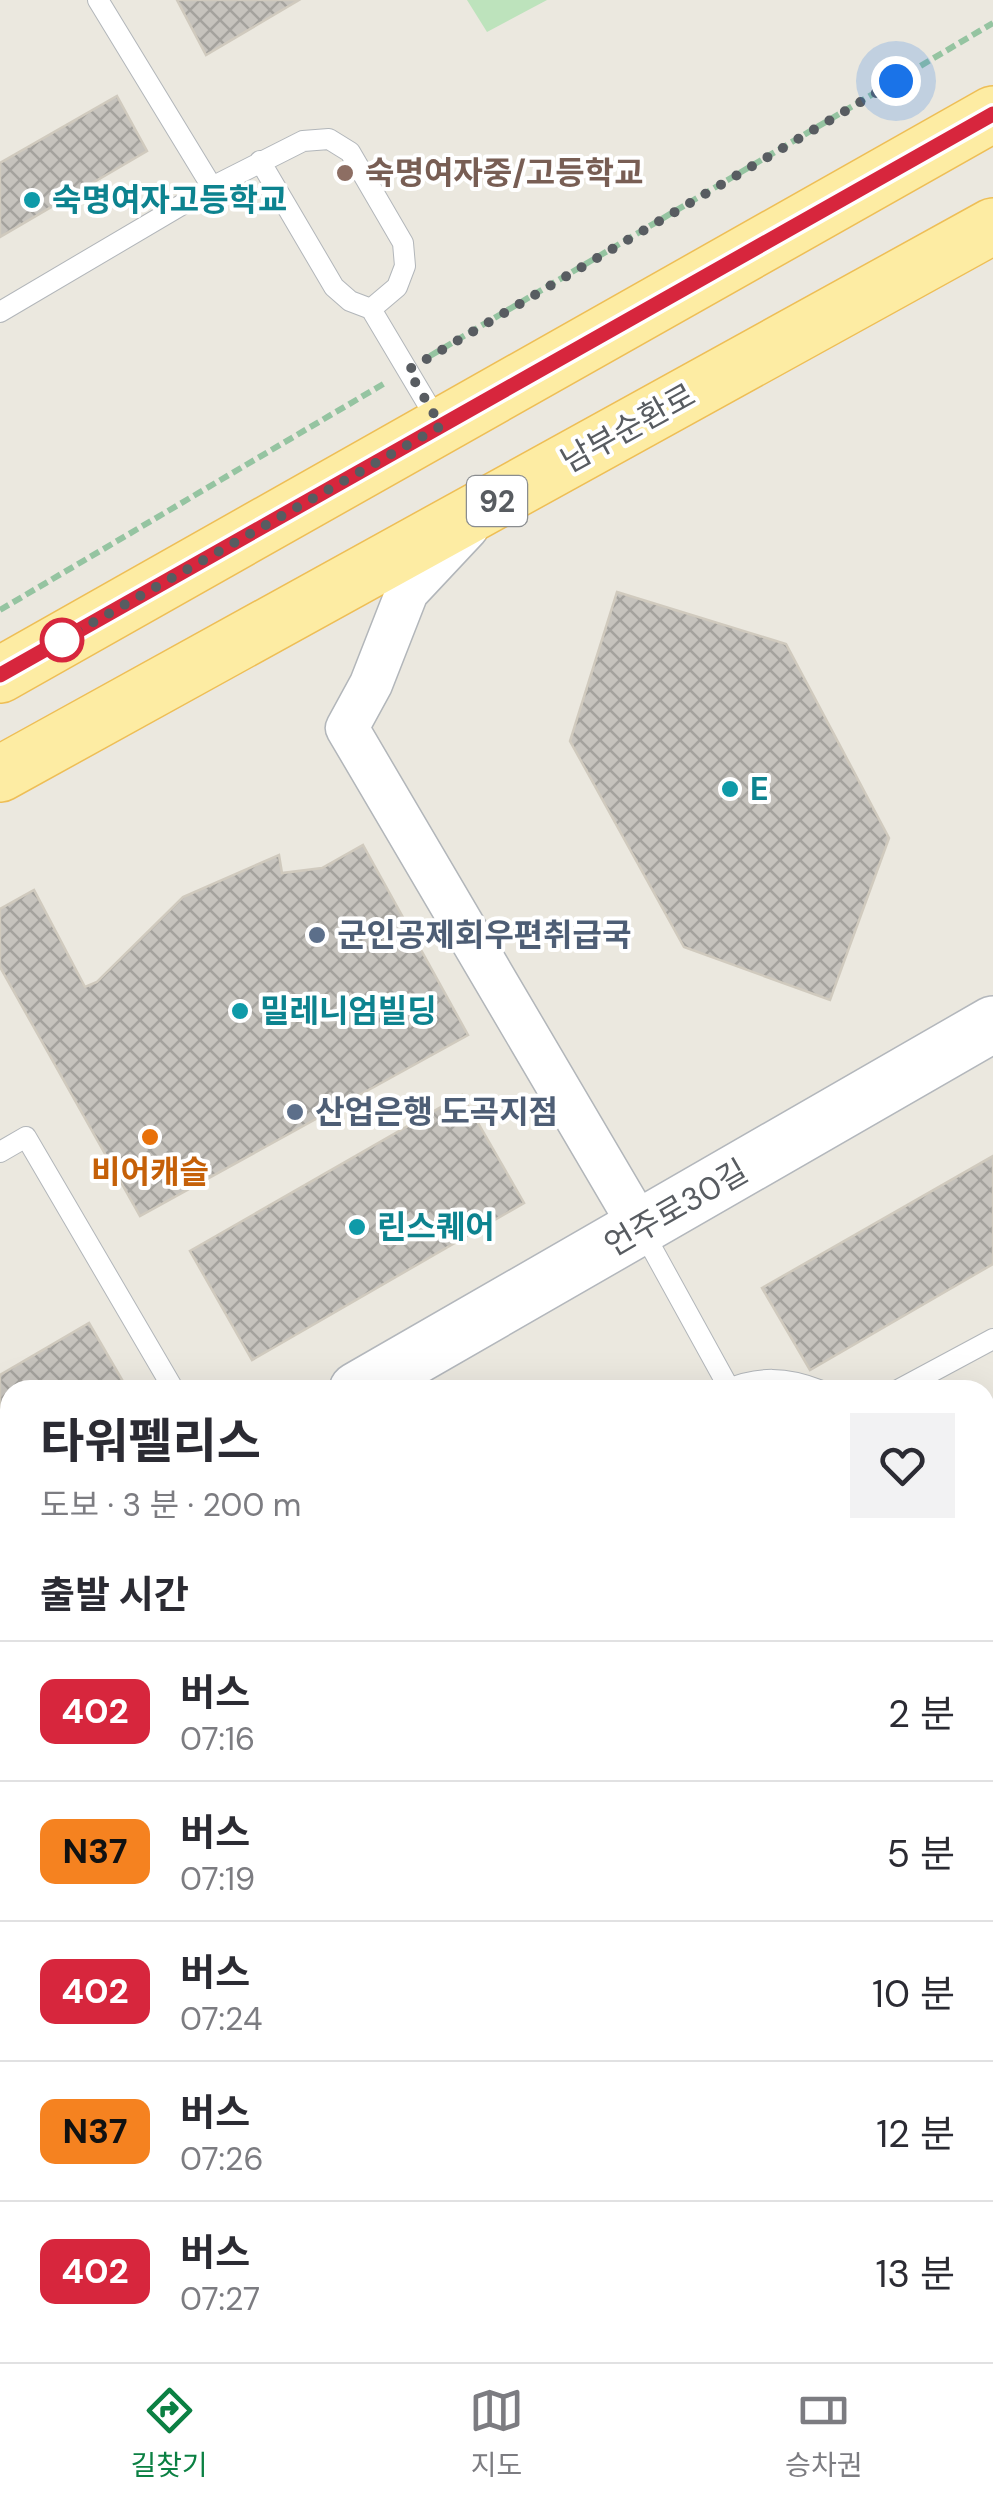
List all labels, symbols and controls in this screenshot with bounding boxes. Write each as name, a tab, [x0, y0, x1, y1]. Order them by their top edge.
your location	[871, 56, 921, 106]
place label: 숙명여자중/고등학교	[365, 152, 644, 194]
marker: 숙명여자중/고등학교	[334, 162, 356, 184]
place label: 숙명여자고등학교	[52, 179, 288, 221]
marker: 숙명여자고등학교	[21, 189, 43, 211]
street label: 남부순환로	[553, 374, 703, 482]
road number: 92	[467, 476, 527, 526]
unlabelled marker	[41, 619, 83, 661]
place label: E	[750, 768, 769, 810]
marker: E	[719, 778, 741, 800]
place label: 군인공제회우편취급국	[337, 914, 631, 956]
marker: 군인공제회우편취급국	[306, 924, 328, 946]
place label: 밀레니엄빌딩	[260, 990, 437, 1032]
marker: 밀레니엄빌딩	[229, 1000, 251, 1022]
place label: 산업은행 도곡지점	[315, 1091, 558, 1133]
marker: 산업은행 도곡지점	[284, 1101, 306, 1123]
marker: 비어캐슬	[139, 1126, 161, 1148]
street label: 언주로30길	[597, 1150, 755, 1266]
place label: 비어캐슬	[91, 1151, 209, 1193]
place label: 린스퀘어	[377, 1206, 495, 1248]
marker: 린스퀘어	[346, 1216, 368, 1238]
text: 타워펠리스	[40, 1410, 261, 1473]
button: heart	[850, 1413, 955, 1518]
text: 도보 · 3 분 · 200 m	[40, 1484, 301, 1526]
text: 출발 시간	[40, 1570, 189, 1620]
text: 버스	[180, 1668, 250, 1718]
text: 402	[61, 1688, 129, 1734]
text: 2 분	[888, 1689, 955, 1739]
text: 07:16	[180, 1718, 255, 1760]
text: 버스	[180, 1808, 250, 1858]
text: N37	[62, 1828, 128, 1874]
text: 5 분	[887, 1829, 955, 1879]
text: 07:19	[180, 1858, 255, 1900]
text: 버스	[180, 1948, 250, 1998]
text: 402	[61, 1968, 129, 2014]
text: 10 분	[872, 1969, 955, 2019]
text: 07:24	[180, 1998, 262, 2040]
text: 버스	[180, 2088, 250, 2138]
text: N37	[62, 2108, 128, 2154]
text: 12 분	[876, 2109, 955, 2159]
text: 07:26	[180, 2138, 264, 2180]
text: 버스	[180, 2228, 250, 2278]
text: 402	[61, 2248, 129, 2294]
text: 13 분	[876, 2249, 955, 2299]
text: 07:27	[180, 2278, 260, 2320]
tab: 길찾기	[131, 2383, 208, 2484]
tab: 지도	[469, 2383, 524, 2484]
tab: 승차권	[785, 2383, 862, 2484]

